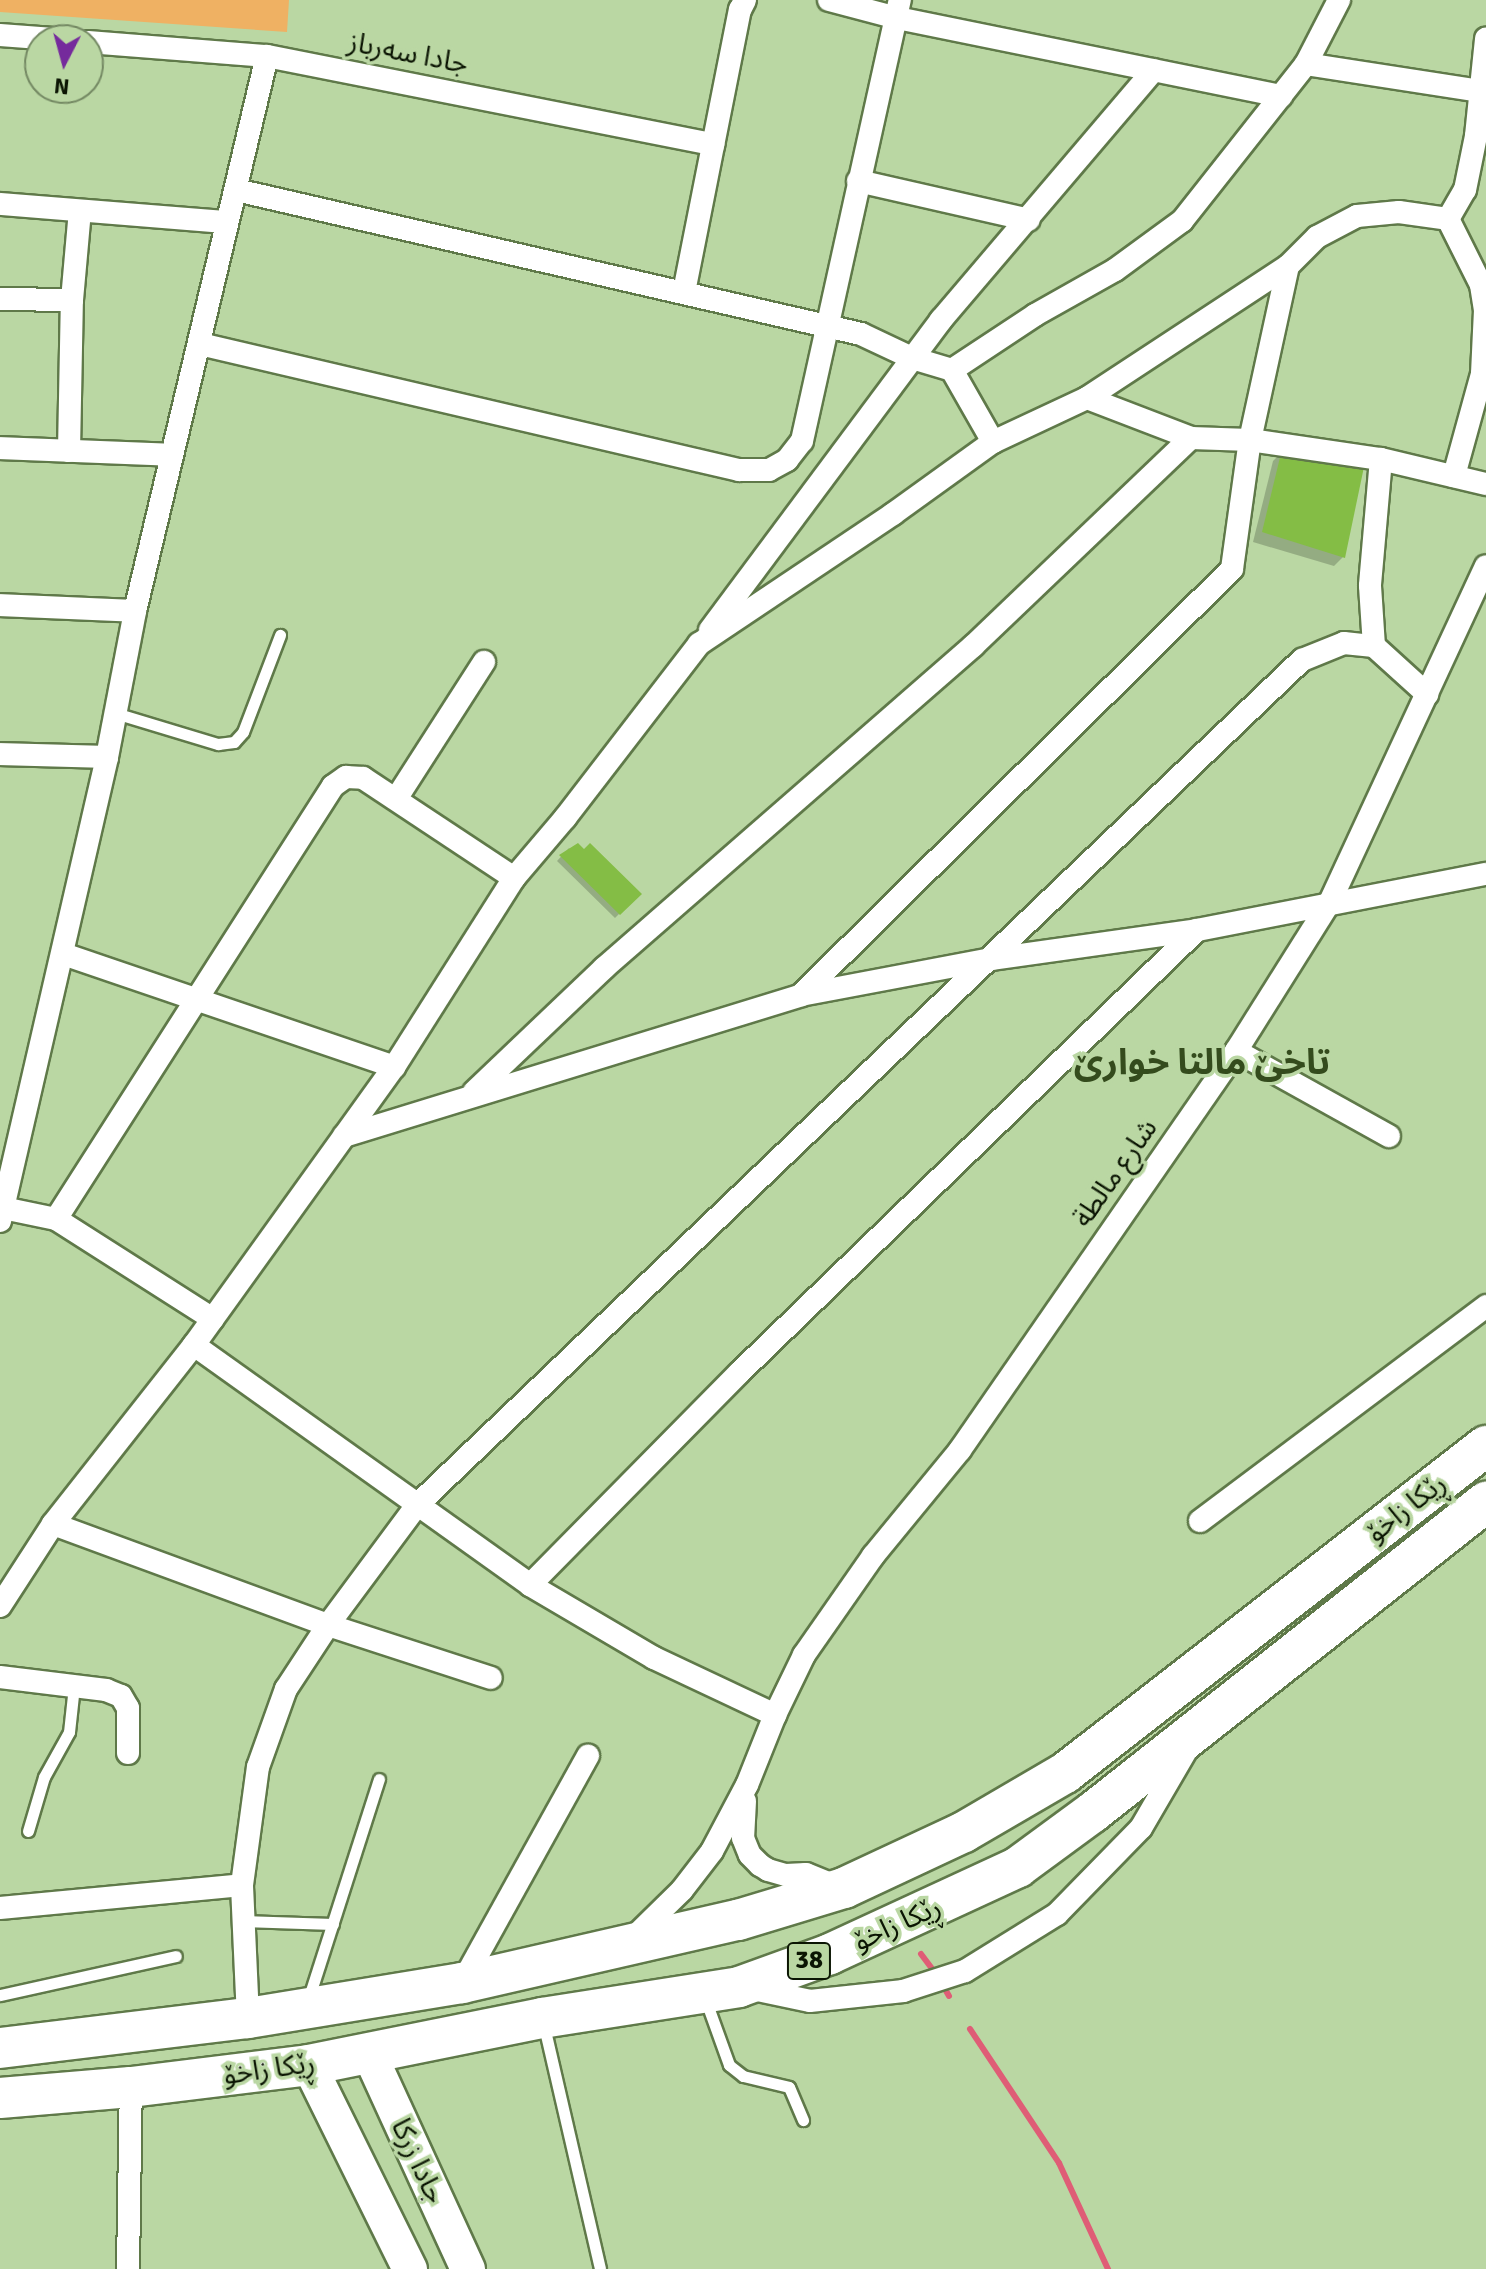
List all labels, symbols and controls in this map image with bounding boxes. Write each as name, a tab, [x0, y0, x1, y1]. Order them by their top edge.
north arrow	[24, 24, 104, 104]
street label: جادا سەرباز	[345, 25, 471, 81]
text: N	[53, 72, 71, 101]
district label: تاخێ مالتا خوارێ	[1074, 1041, 1330, 1085]
street label: شارع مالطة	[1066, 1112, 1164, 1234]
street label: ڕێکا زاخۆ	[1359, 1466, 1453, 1550]
street label: ڕێکا زاخۆ	[848, 1890, 946, 1958]
road number: 38	[785, 1939, 833, 1983]
street label: ڕێکا زاخۆ	[221, 2046, 317, 2092]
street label: جادا زرکا	[384, 2113, 452, 2209]

